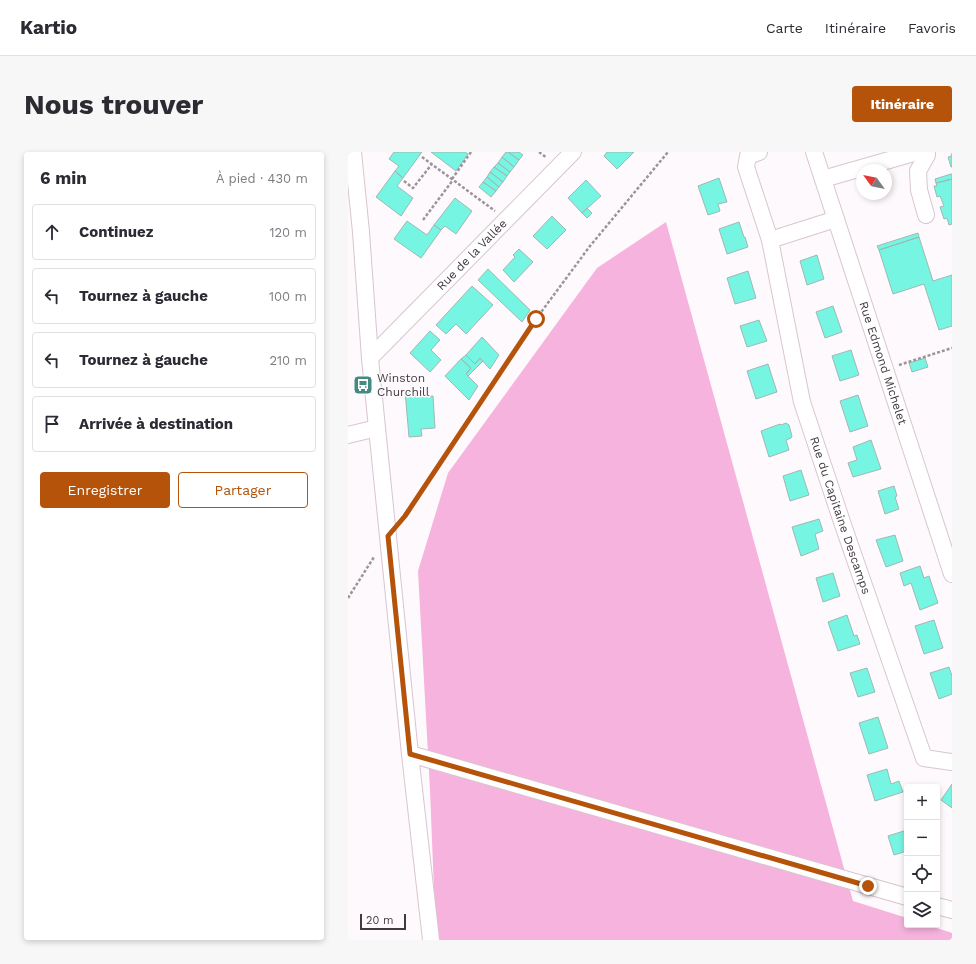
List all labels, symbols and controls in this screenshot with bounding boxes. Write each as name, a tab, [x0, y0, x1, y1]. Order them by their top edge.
text: Kartio	[20, 16, 77, 39]
text: Carte	[766, 20, 803, 36]
text: Itinéraire	[825, 20, 886, 36]
text: Favoris	[908, 20, 956, 36]
button: Itinéraire	[852, 86, 952, 122]
text: Nous trouver	[24, 88, 203, 121]
north arrow	[856, 164, 892, 200]
text: 6 min	[40, 168, 87, 188]
text: À pied · 430 m	[216, 171, 308, 186]
street label: Rue de la Vallée	[434, 216, 510, 293]
icon: ahead	[41, 221, 63, 243]
text: Continuez	[79, 223, 153, 241]
text: 120 m	[269, 225, 307, 240]
icon: left	[41, 285, 63, 307]
text: Tournez à gauche	[79, 287, 208, 305]
text: 100 m	[269, 289, 307, 304]
street label: Rue Edmond Michelet	[856, 300, 910, 426]
route start	[527, 310, 545, 328]
icon: left	[41, 349, 63, 371]
text: Tournez à gauche	[79, 351, 208, 369]
text: 210 m	[269, 353, 307, 368]
place label: Winston Churchill	[377, 371, 430, 399]
bus stop icon: Winston Churchill	[352, 374, 374, 396]
icon: arrive	[41, 413, 63, 435]
text: Arrivée à destination	[79, 415, 233, 433]
street label: Rue du Capitaine Descamps	[807, 435, 873, 596]
button: Enregistrer	[40, 472, 170, 508]
button: Partager	[178, 472, 308, 508]
map controls	[904, 784, 940, 928]
button: +	[904, 784, 940, 820]
button: −	[904, 820, 940, 856]
button: locate	[904, 856, 940, 892]
route end	[859, 877, 877, 895]
button: layers	[904, 892, 940, 928]
scale bar	[360, 912, 406, 931]
text: 20 m	[366, 914, 394, 927]

